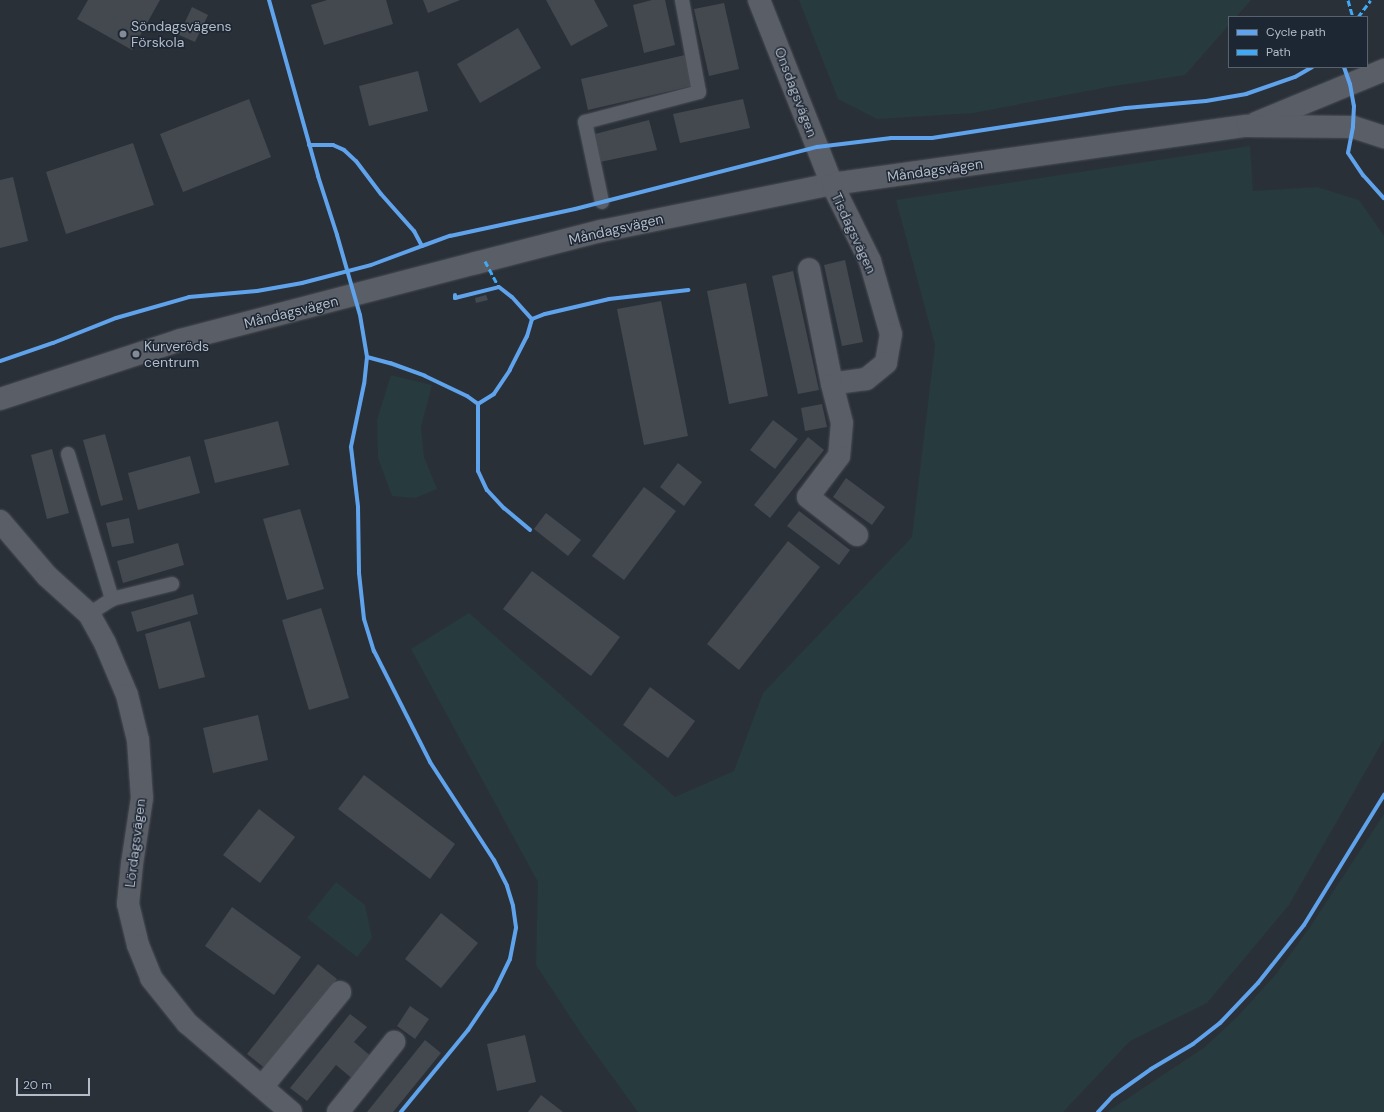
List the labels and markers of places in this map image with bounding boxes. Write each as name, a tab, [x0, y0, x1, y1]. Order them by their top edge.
place label: Söndagsvägens Förskola	[131, 18, 232, 50]
marker: Söndagsvägens Förskola	[118, 29, 128, 39]
place label: Kurveröds centrum	[144, 338, 209, 370]
marker: Kurveröds centrum	[131, 349, 141, 359]

